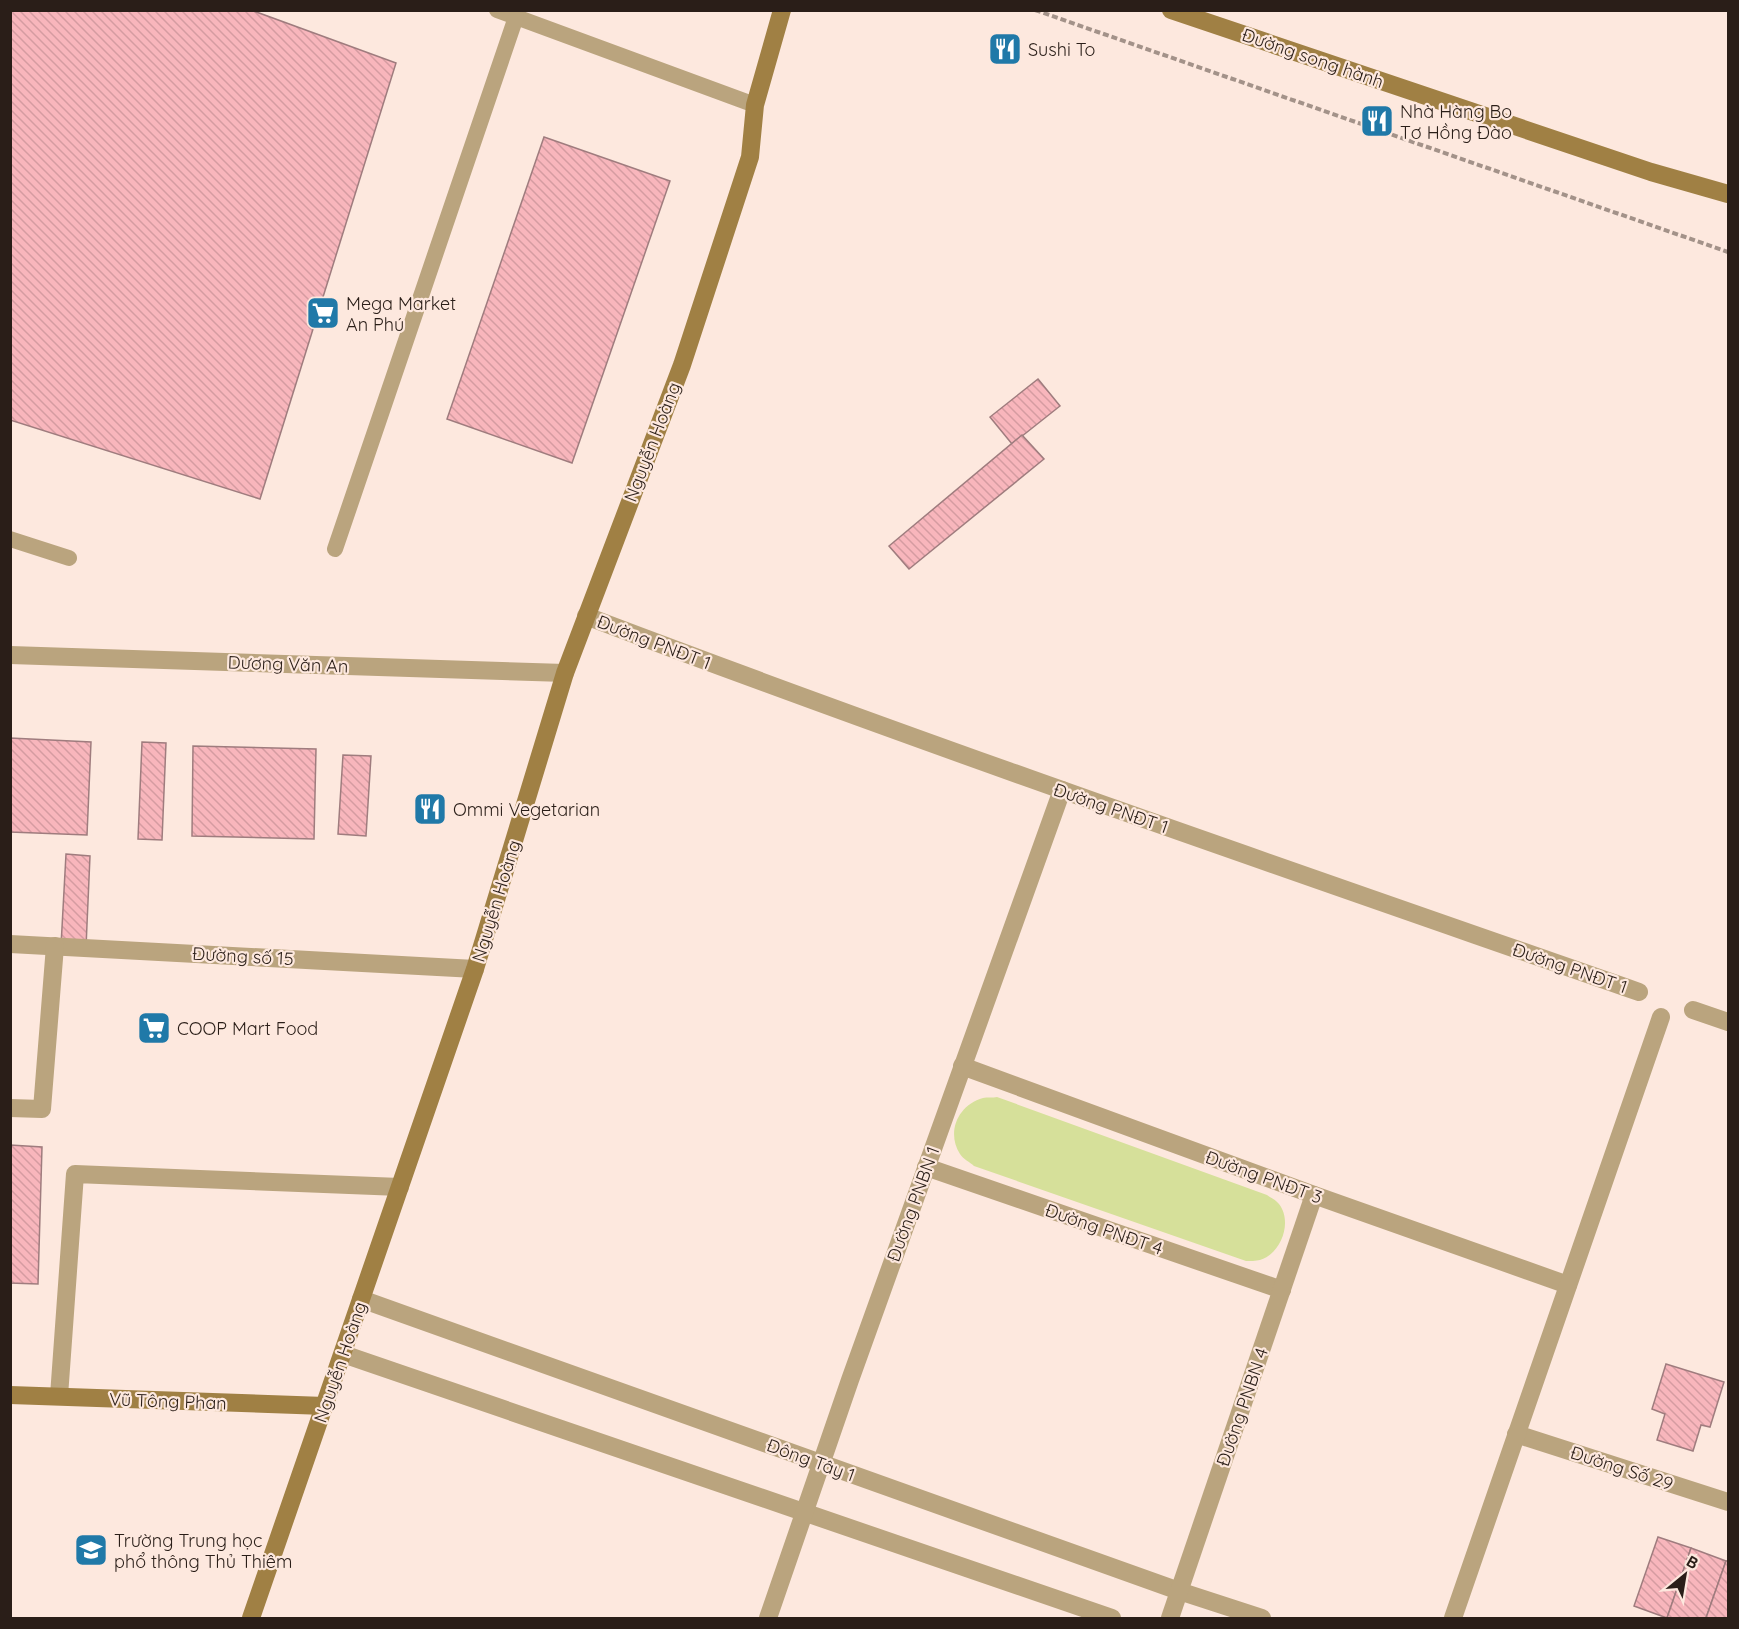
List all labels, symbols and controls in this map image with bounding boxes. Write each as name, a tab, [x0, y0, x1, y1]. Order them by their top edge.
street label: Đường song hành	[1239, 23, 1387, 93]
restaurant icon: Sushi To	[987, 31, 1023, 67]
place label: Sushi To	[1028, 38, 1095, 61]
place label: Nhà Hàng Bo Tơ Hồng Đào	[1400, 100, 1512, 144]
restaurant icon: Nhà Hàng Bo Tơ Hồng Đào	[1359, 103, 1395, 139]
place label: Mega Market An Phú	[346, 292, 456, 336]
supermarket icon: Mega Market An Phú	[305, 295, 341, 331]
street label: Nguyễn Hoàng	[619, 379, 685, 505]
street label: Đường PNĐT 1	[594, 610, 714, 674]
street label: Dương Văn An	[227, 650, 349, 678]
street label: Đường PNĐT 1	[1051, 778, 1171, 838]
restaurant icon: Ommi Vegetarian	[412, 791, 448, 827]
place label: Ommi Vegetarian	[453, 798, 600, 821]
street label: Nguyễn Hoàng	[467, 837, 525, 965]
street label: Đường PNĐT 1	[1510, 938, 1630, 998]
street label: Đường số 15	[192, 942, 294, 970]
supermarket icon: COOP Mart Food	[136, 1010, 172, 1046]
place label: COOP Mart Food	[177, 1017, 318, 1040]
street label: Đường PNBN 1	[882, 1143, 944, 1265]
street label: Đường PNĐT 3	[1202, 1145, 1326, 1209]
street label: Đường PNĐT 4	[1042, 1198, 1166, 1260]
street label: Nguyễn Hoàng	[309, 1298, 371, 1426]
street label: Đường PNBN 4	[1211, 1345, 1273, 1469]
street label: Vũ Tông Phan	[109, 1387, 227, 1415]
street label: Đông Tây 1	[764, 1433, 858, 1487]
street label: Đường Số 29	[1568, 1441, 1676, 1495]
place label: Trường Trung học phổ thông Thủ Thiêm	[114, 1529, 292, 1573]
school or university icon: Trường Trung học phổ thông Thủ Thiêm	[73, 1532, 109, 1568]
north arrow	[1655, 1545, 1715, 1605]
text: B	[1683, 1551, 1702, 1573]

